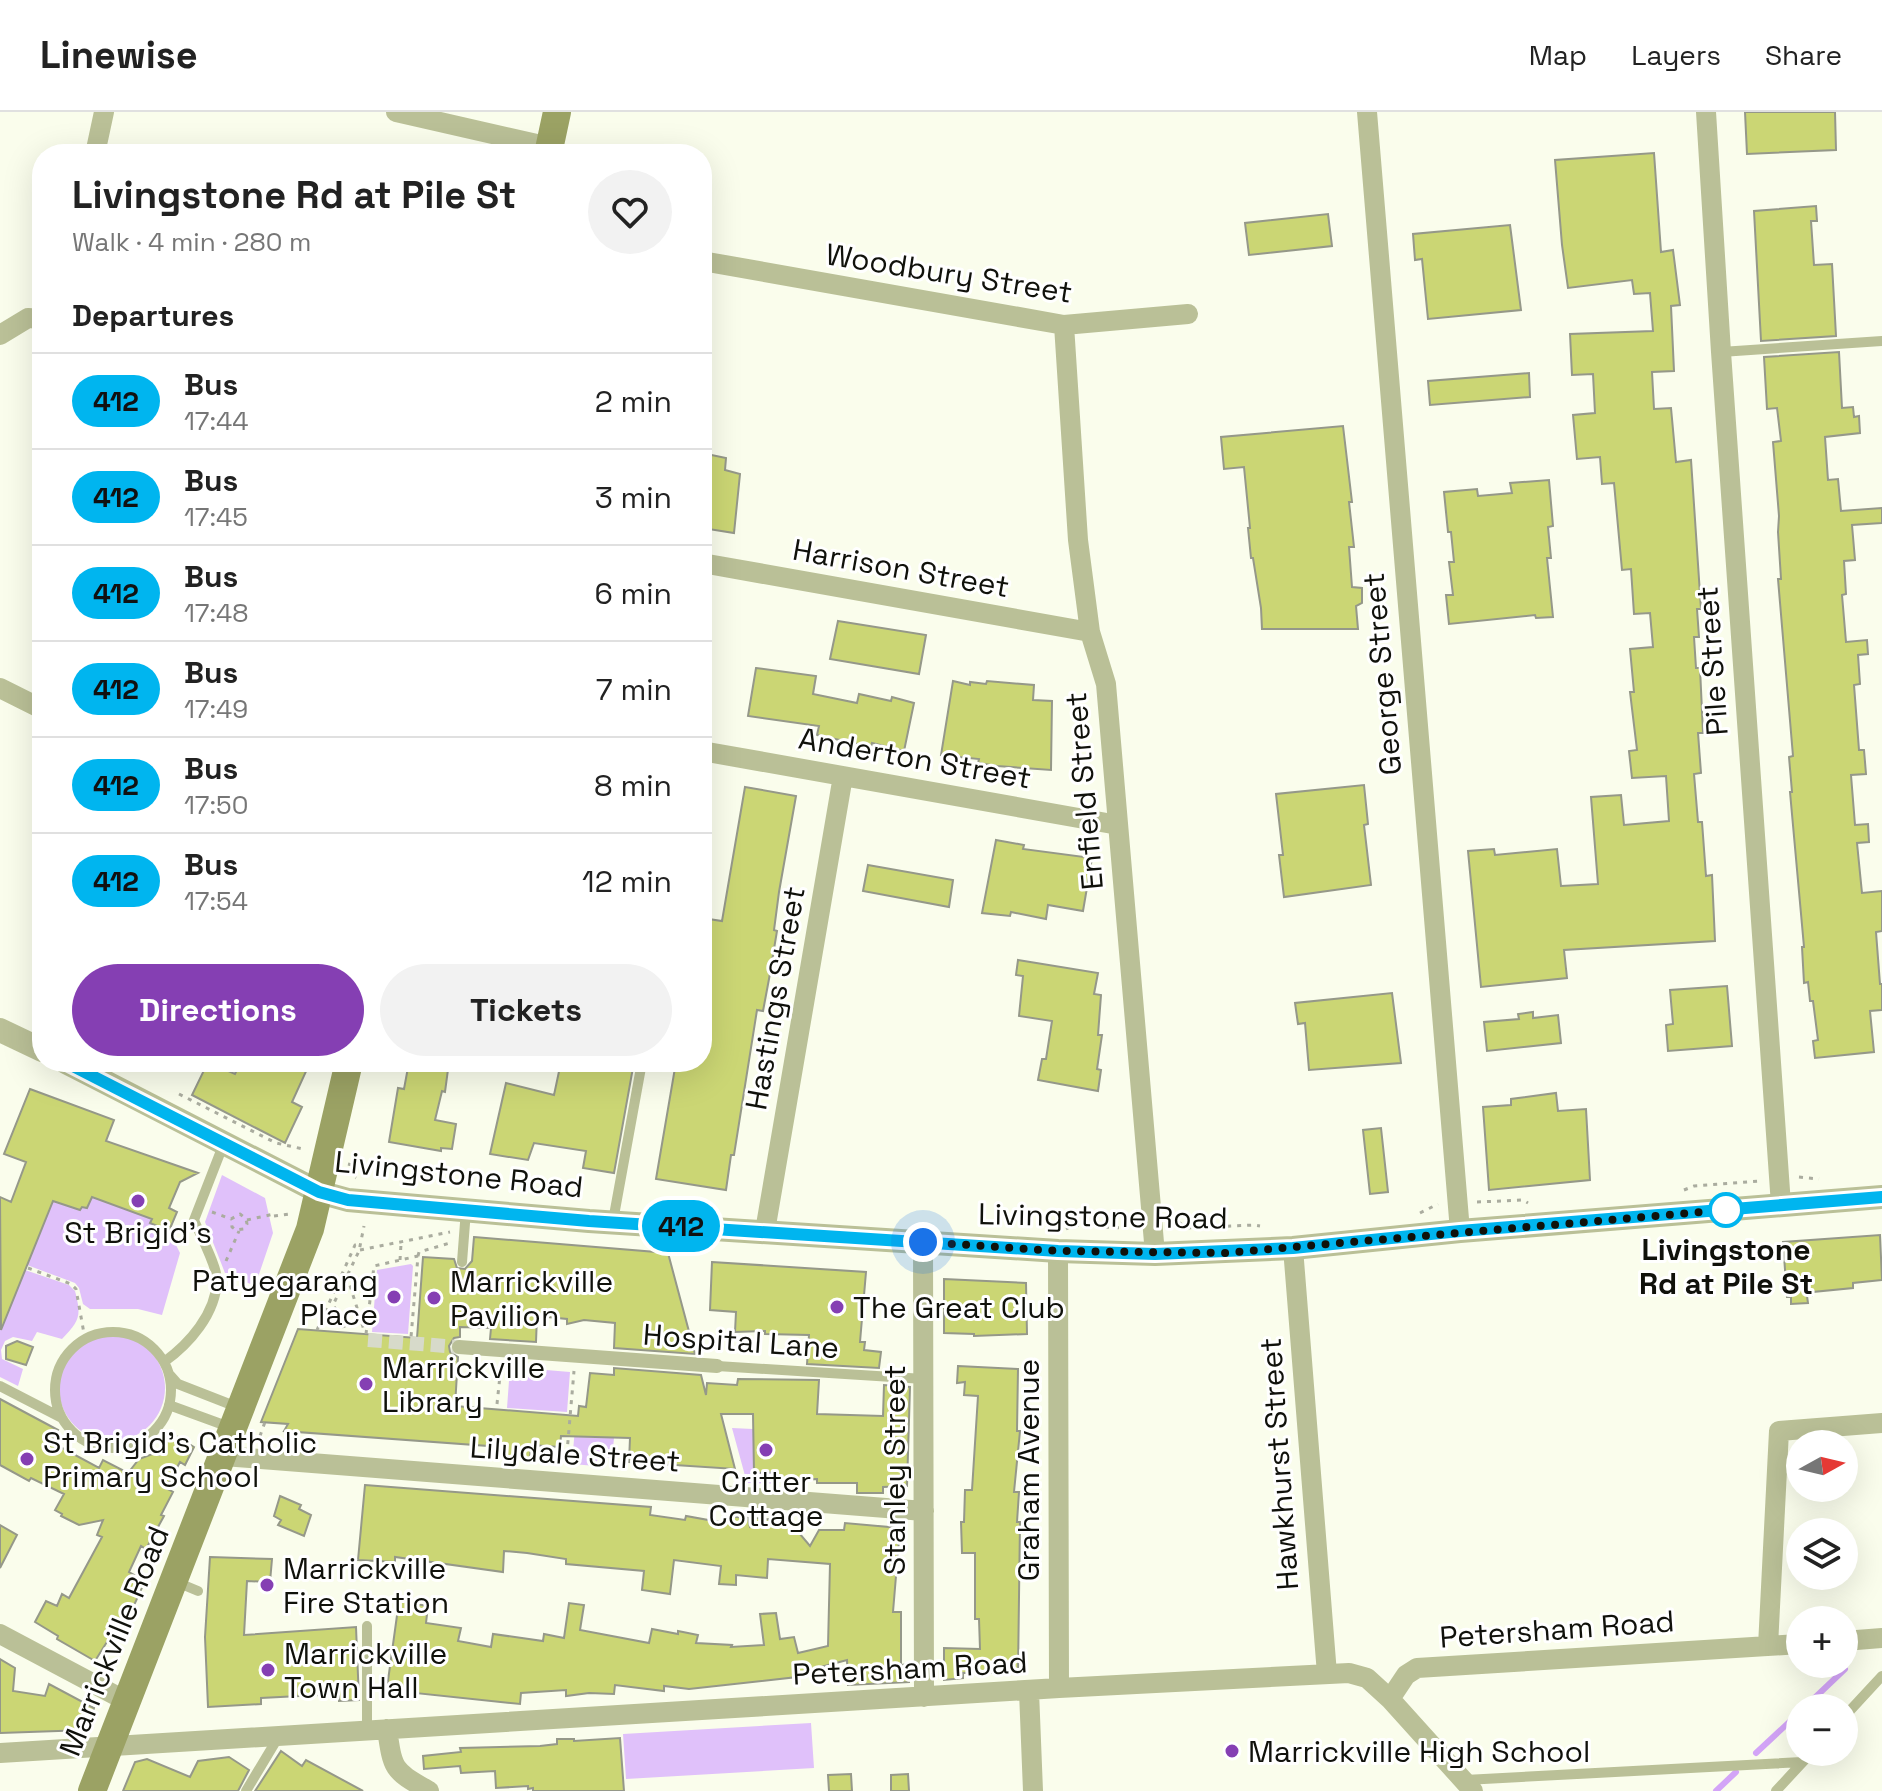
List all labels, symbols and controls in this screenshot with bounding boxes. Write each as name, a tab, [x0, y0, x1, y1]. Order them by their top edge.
text: Linewise	[40, 31, 198, 79]
text: Map	[1529, 37, 1587, 73]
text: Layers	[1631, 37, 1721, 73]
text: Share	[1765, 37, 1842, 73]
button: heart	[588, 170, 672, 254]
text: Livingstone Rd at Pile St	[72, 171, 516, 219]
text: Walk · 4 min · 280 m	[72, 225, 311, 259]
street label: Woodbury Street	[823, 234, 1075, 312]
text: Departures	[72, 296, 234, 335]
text: Bus	[184, 365, 238, 404]
text: 2 min	[595, 382, 672, 421]
text: 412	[93, 383, 139, 419]
text: 17:44	[184, 404, 249, 438]
text: Bus	[184, 461, 238, 500]
text: 3 min	[595, 478, 672, 517]
text: 412	[93, 479, 139, 515]
text: 17:45	[184, 500, 248, 534]
street label: Harrison Street	[790, 530, 1012, 606]
text: Bus	[184, 557, 238, 596]
street label: George Street	[1354, 571, 1410, 777]
text: 6 min	[594, 574, 672, 613]
text: 412	[93, 575, 139, 611]
street label: Pile Street	[1687, 585, 1737, 737]
text: 17:48	[184, 596, 249, 630]
text: Bus	[184, 653, 238, 692]
text: 7 min	[596, 670, 672, 709]
text: 412	[93, 671, 139, 707]
street label: Enfield Street	[1056, 690, 1112, 892]
text: 17:49	[184, 692, 248, 726]
street label: Anderton Street	[796, 718, 1034, 798]
text: Bus	[184, 749, 238, 788]
text: 8 min	[594, 766, 672, 805]
text: 412	[93, 767, 139, 803]
text: 17:50	[184, 788, 248, 822]
text: Bus	[184, 845, 238, 884]
text: 12 min	[582, 862, 672, 901]
text: 412	[93, 863, 139, 899]
street label: Hastings Street	[736, 883, 814, 1113]
text: 17:54	[184, 884, 248, 918]
button: Directions	[72, 964, 364, 1056]
button: Tickets	[380, 964, 672, 1056]
street label: Livingstone Road	[333, 1142, 585, 1206]
marker: St Brigid's	[129, 1192, 147, 1210]
marker: Livingstone Rd at Pile St	[1709, 1193, 1743, 1227]
street label: Livingstone Road	[978, 1194, 1228, 1238]
line badge: 412	[635, 1200, 727, 1252]
text: 412	[658, 1208, 704, 1244]
place label: St Brigid's	[64, 1213, 212, 1252]
your location	[903, 1222, 943, 1262]
place label: Livingstone Rd at Pile St	[1639, 1230, 1813, 1303]
place label: Patyegarang Place	[192, 1261, 378, 1334]
place label: Marrickville Pavilion	[450, 1262, 613, 1335]
marker: Patyegarang Place	[385, 1288, 403, 1306]
place label: The Great Club	[853, 1288, 1065, 1327]
marker: Marrickville Pavilion	[425, 1289, 443, 1307]
marker: The Great Club	[828, 1298, 846, 1316]
street label: Hospital Lane	[642, 1315, 840, 1367]
street label: Hawkhurst Street	[1251, 1336, 1307, 1592]
place label: Marrickville Library	[382, 1348, 545, 1421]
street label: Graham Avenue	[1009, 1359, 1048, 1581]
street label: Stanley Street	[875, 1365, 914, 1575]
marker: Marrickville Library	[357, 1375, 375, 1393]
place label: St Brigid's Catholic Primary School	[43, 1423, 317, 1496]
street label: Lilydale Street	[469, 1427, 681, 1481]
north arrow	[1786, 1430, 1858, 1502]
map controls	[1786, 1430, 1858, 1766]
marker: Critter Cottage	[757, 1441, 775, 1459]
marker: St Brigid's Catholic Primary School	[18, 1450, 36, 1468]
place label: Critter Cottage	[708, 1462, 824, 1535]
button: layers	[1786, 1518, 1858, 1590]
street label: Marrickville Road	[50, 1520, 178, 1762]
place label: Marrickville Fire Station	[283, 1549, 449, 1622]
marker: Marrickville Fire Station	[258, 1576, 276, 1594]
street label: Petersham Road	[1438, 1601, 1676, 1657]
button: +	[1786, 1606, 1858, 1678]
place label: Marrickville Town Hall	[284, 1634, 447, 1707]
street label: Petersham Road	[791, 1642, 1029, 1694]
marker: Marrickville Town Hall	[259, 1661, 277, 1679]
button: −	[1786, 1694, 1858, 1766]
place label: Marrickville High School	[1248, 1732, 1590, 1771]
marker: Marrickville High School	[1223, 1742, 1241, 1760]

